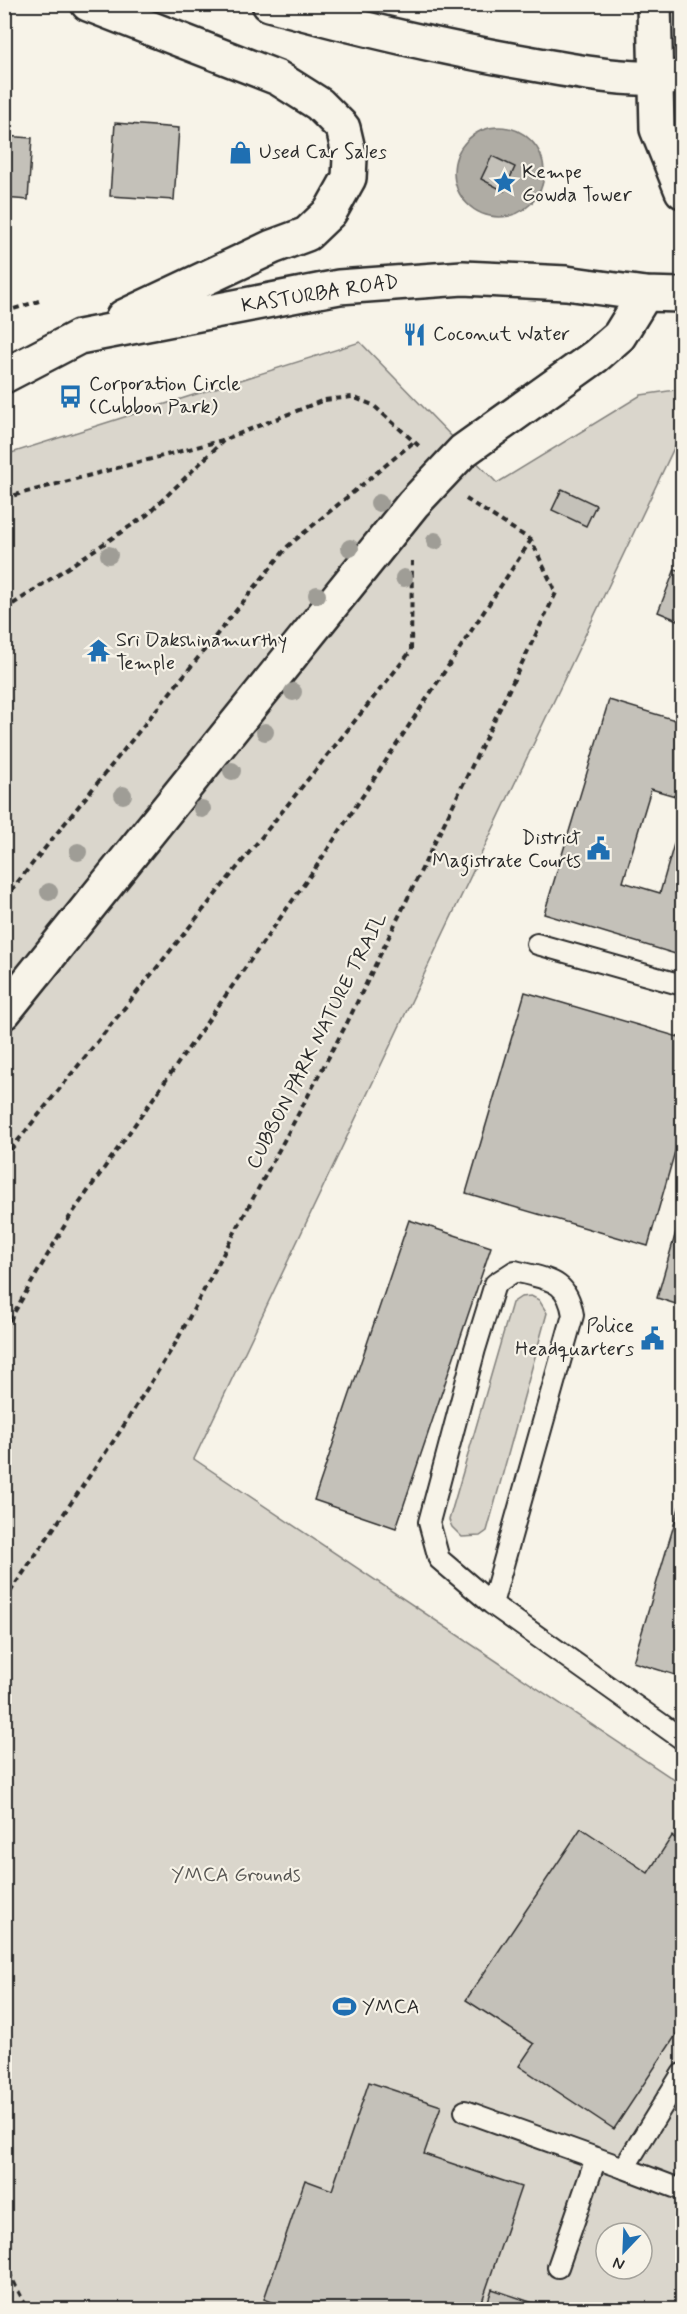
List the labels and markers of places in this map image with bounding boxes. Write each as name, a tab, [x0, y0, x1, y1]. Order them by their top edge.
shop icon: Used Car Sales	[228, 139, 254, 165]
place label: Used Car Sales	[259, 139, 387, 166]
place label: Kempe Gowda Tower	[522, 159, 632, 209]
place icon: Kempe Gowda Tower	[491, 170, 517, 196]
restaurant icon: Coconut Water	[402, 321, 428, 347]
place label: Coconut Water	[433, 321, 570, 348]
place label: Corporation Circle (Cubbon Park)	[89, 371, 241, 421]
bus stop icon: Corporation Circle (Cubbon Park)	[58, 383, 84, 409]
place label: Sri Dakshinamurthy Temple	[116, 627, 287, 677]
temple icon: Sri Dakshinamurthy Temple	[85, 638, 111, 664]
place label: District Magistrate Courts	[432, 825, 581, 877]
public building icon: District Magistrate Courts	[586, 836, 612, 862]
place label: Police Headquarters	[515, 1313, 634, 1363]
public building icon: Police Headquarters	[639, 1325, 665, 1351]
sports icon: YMCA	[331, 1994, 357, 2020]
place label: YMCA	[362, 1994, 420, 2021]

